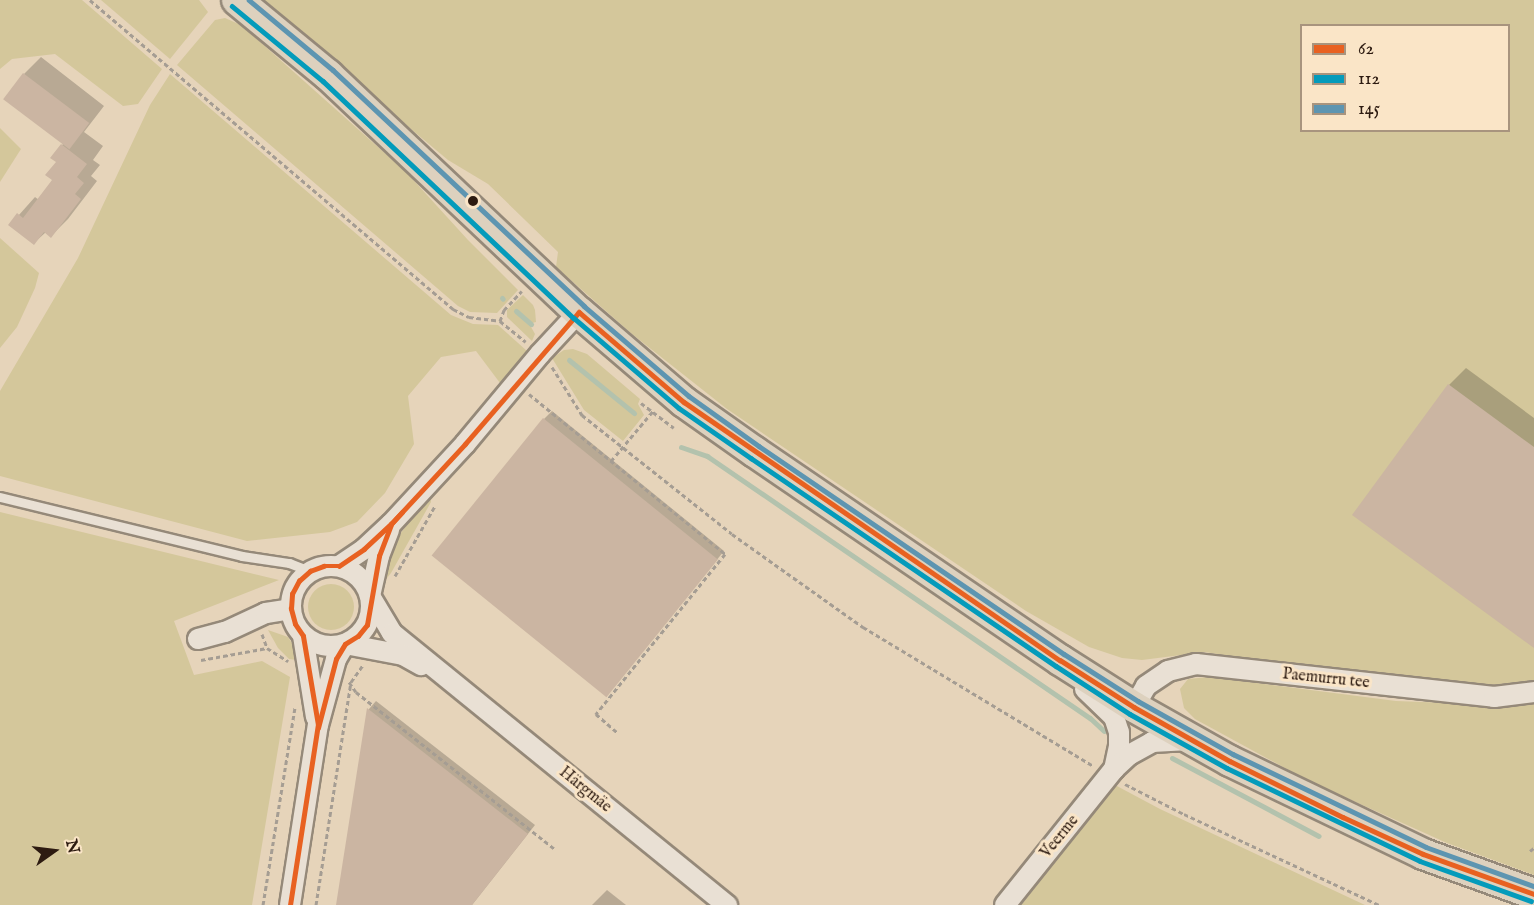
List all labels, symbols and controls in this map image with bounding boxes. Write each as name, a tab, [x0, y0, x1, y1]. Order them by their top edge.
legend	[1300, 24, 1510, 132]
text: 62	[1358, 38, 1374, 61]
text: 112	[1358, 68, 1380, 91]
text: 145	[1358, 98, 1380, 121]
unlabelled marker	[467, 195, 479, 207]
street label: Paemurru tee	[1281, 665, 1371, 693]
street label: Härgmäe	[555, 763, 615, 817]
street label: Veerme	[1037, 812, 1083, 862]
north arrow	[24, 821, 84, 881]
text: N	[60, 838, 83, 856]

